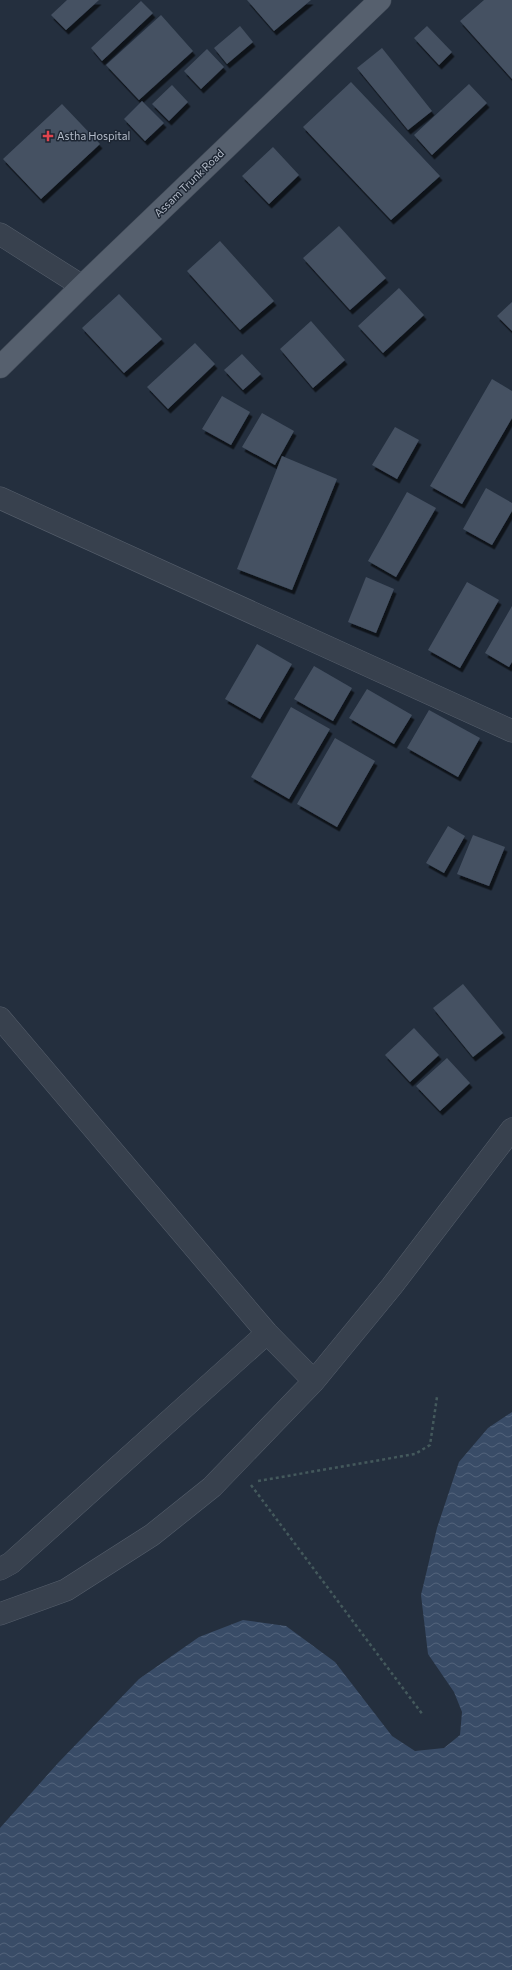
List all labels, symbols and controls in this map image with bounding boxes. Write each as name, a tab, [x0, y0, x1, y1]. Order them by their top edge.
place label: Astha Hospital	[57, 129, 130, 142]
marker: Astha Hospital	[42, 130, 54, 142]
street label: Assam Trunk Road	[151, 146, 226, 219]

